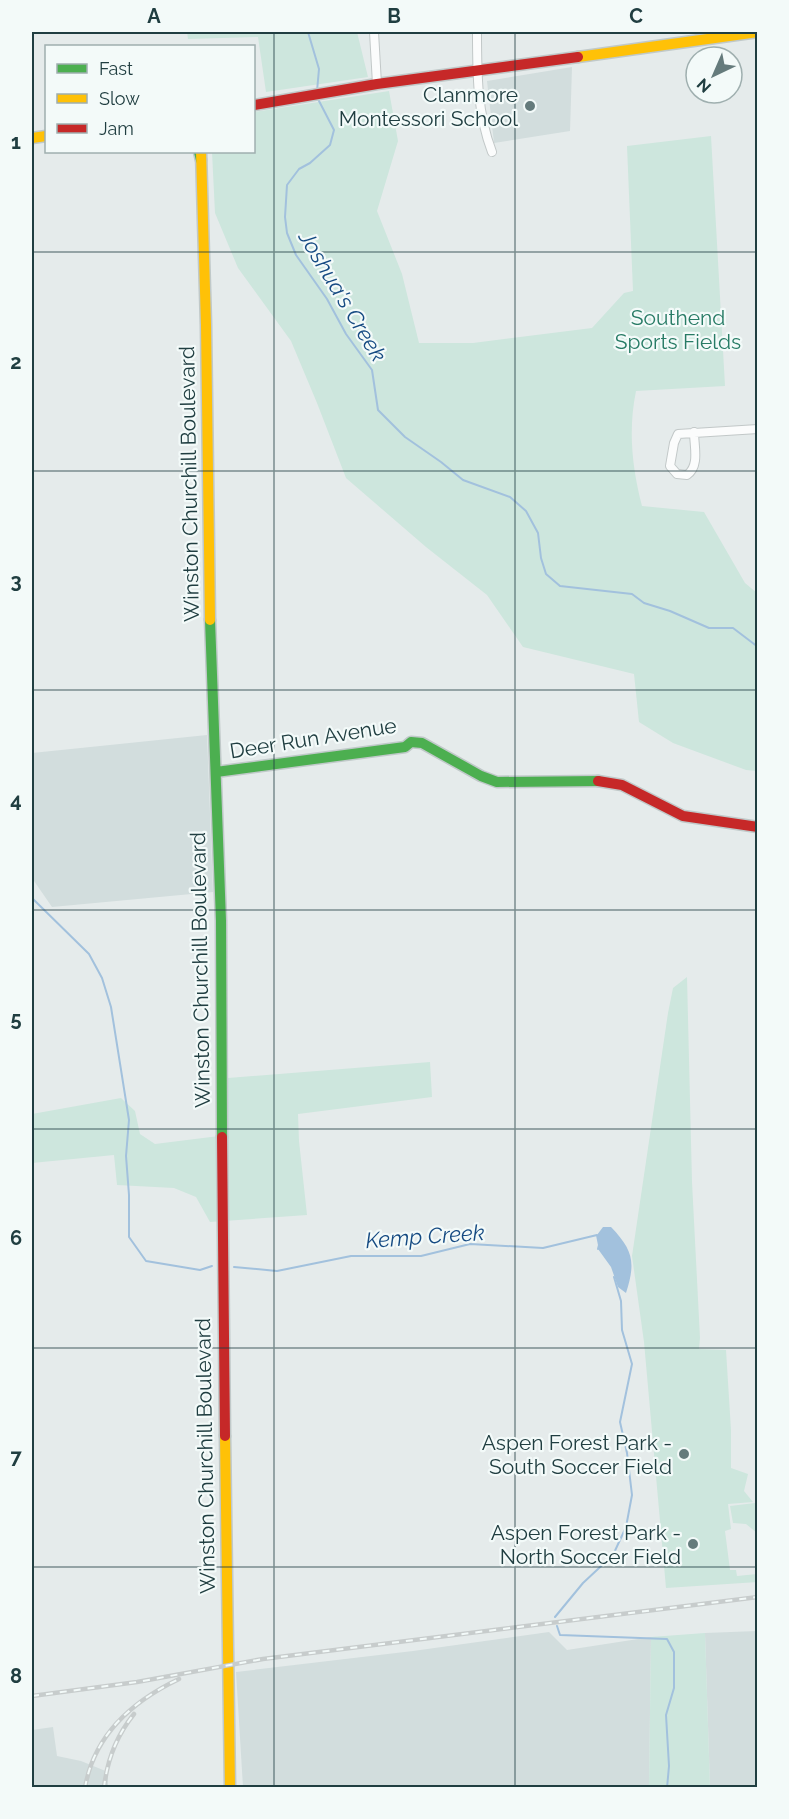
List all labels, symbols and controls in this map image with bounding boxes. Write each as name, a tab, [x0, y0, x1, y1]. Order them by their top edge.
text: A	[147, 4, 161, 28]
text: B	[387, 4, 401, 28]
text: C	[629, 4, 643, 28]
legend	[45, 45, 255, 153]
north arrow	[684, 45, 744, 105]
text: Fast	[99, 58, 133, 79]
text: N	[693, 74, 715, 97]
place label: Clanmore Montessori School	[339, 82, 518, 131]
text: Slow	[99, 88, 140, 109]
marker: Clanmore Montessori School	[523, 99, 537, 113]
text: Jam	[99, 118, 134, 139]
text: 1	[11, 130, 21, 154]
water label: Joshua's Creek	[293, 225, 392, 366]
park label: Southend Sports Fields	[615, 305, 741, 354]
street label: Winston Churchill Boulevard	[174, 346, 204, 622]
text: 2	[10, 350, 22, 374]
text: 3	[10, 569, 22, 593]
street label: Deer Run Avenue	[228, 712, 398, 764]
text: 4	[10, 788, 22, 812]
street label: Winston Churchill Boulevard	[185, 832, 215, 1108]
text: 5	[10, 1007, 22, 1031]
water label: Kemp Creek	[365, 1219, 486, 1253]
text: 6	[10, 1226, 22, 1250]
street label: Winston Churchill Boulevard	[190, 1318, 220, 1594]
place label: Aspen Forest Park - South Soccer Field	[482, 1430, 672, 1479]
text: 7	[10, 1445, 22, 1469]
marker: Aspen Forest Park - South Soccer Field	[677, 1447, 691, 1461]
place label: Aspen Forest Park - North Soccer Field	[491, 1520, 681, 1569]
marker: Aspen Forest Park - North Soccer Field	[686, 1537, 700, 1551]
text: 8	[10, 1664, 22, 1688]

